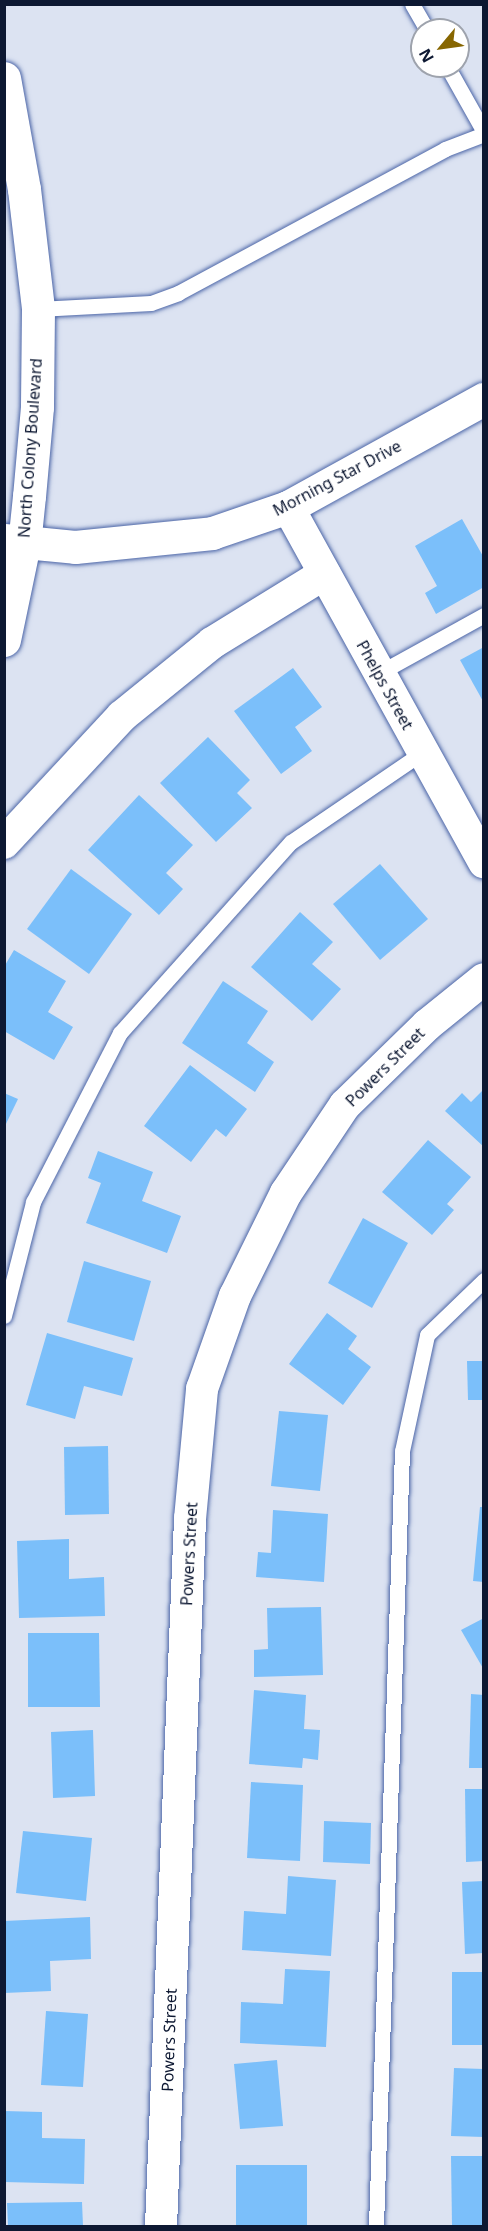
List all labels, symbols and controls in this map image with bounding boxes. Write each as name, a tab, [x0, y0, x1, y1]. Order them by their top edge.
north arrow	[410, 18, 470, 78]
text: N	[413, 45, 439, 67]
street label: North Colony Boulevard	[14, 357, 46, 539]
street label: Morning Star Drive	[270, 436, 404, 520]
street label: Phelps Street	[353, 637, 417, 733]
street label: Powers Street	[342, 1024, 428, 1110]
street label: Powers Street	[177, 1502, 201, 1606]
street label: Powers Street	[158, 1988, 180, 2092]

